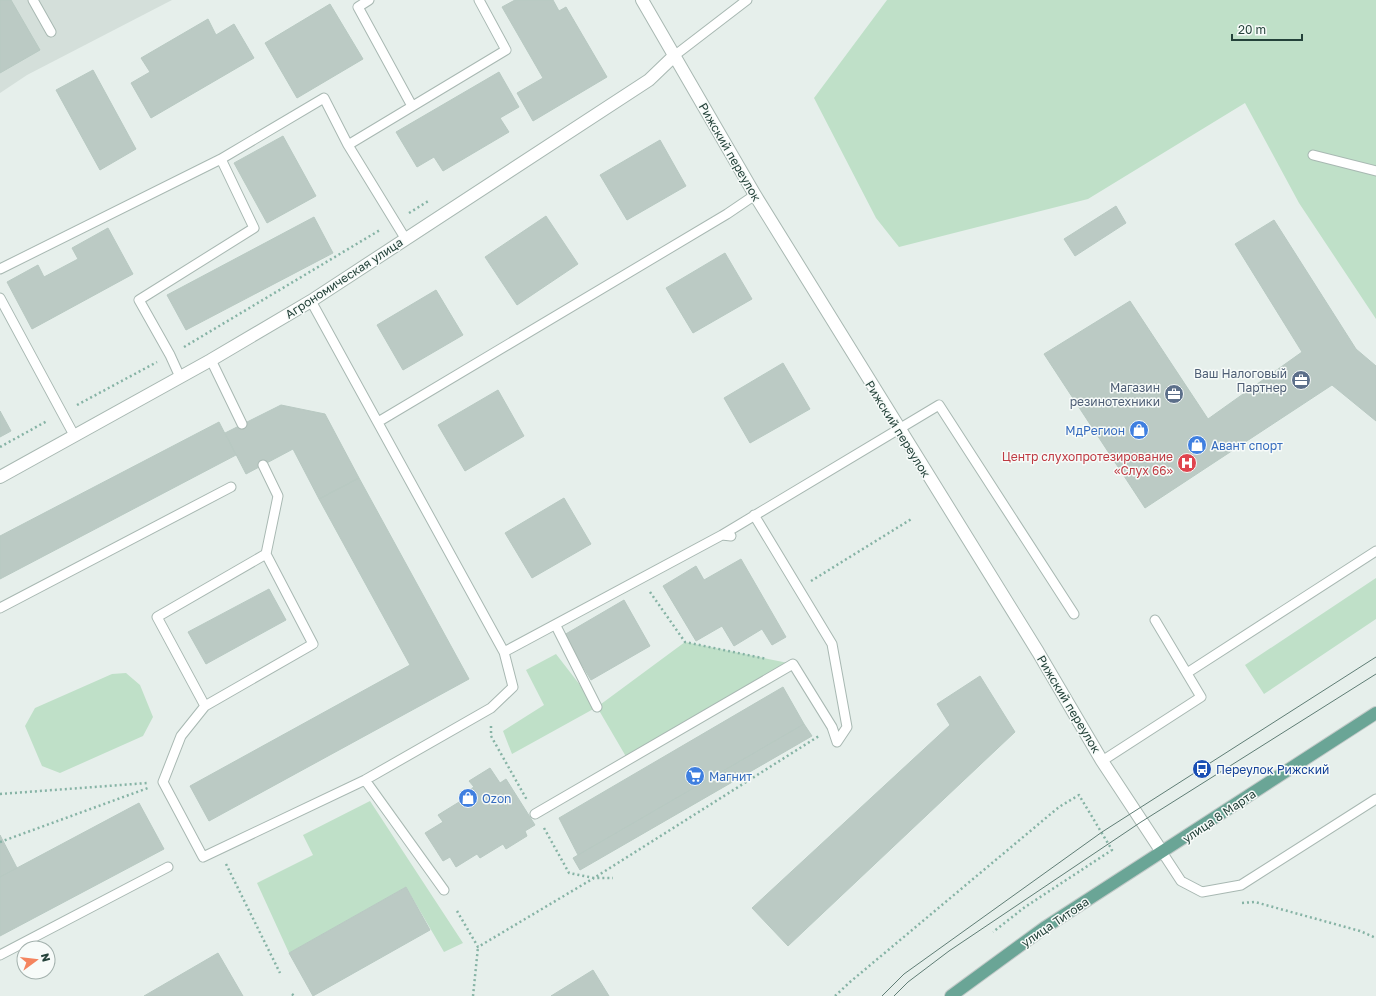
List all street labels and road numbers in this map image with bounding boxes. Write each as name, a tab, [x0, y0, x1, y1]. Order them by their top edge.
street label: Рижский переулок	[696, 100, 764, 204]
street label: Агрономическая улица	[282, 234, 406, 322]
street label: Рижский переулок	[862, 378, 934, 480]
street label: Рижский переулок	[1034, 652, 1104, 756]
street label: улица 8 Марта	[1179, 786, 1259, 846]
street label: улица Титова	[1018, 894, 1092, 950]

